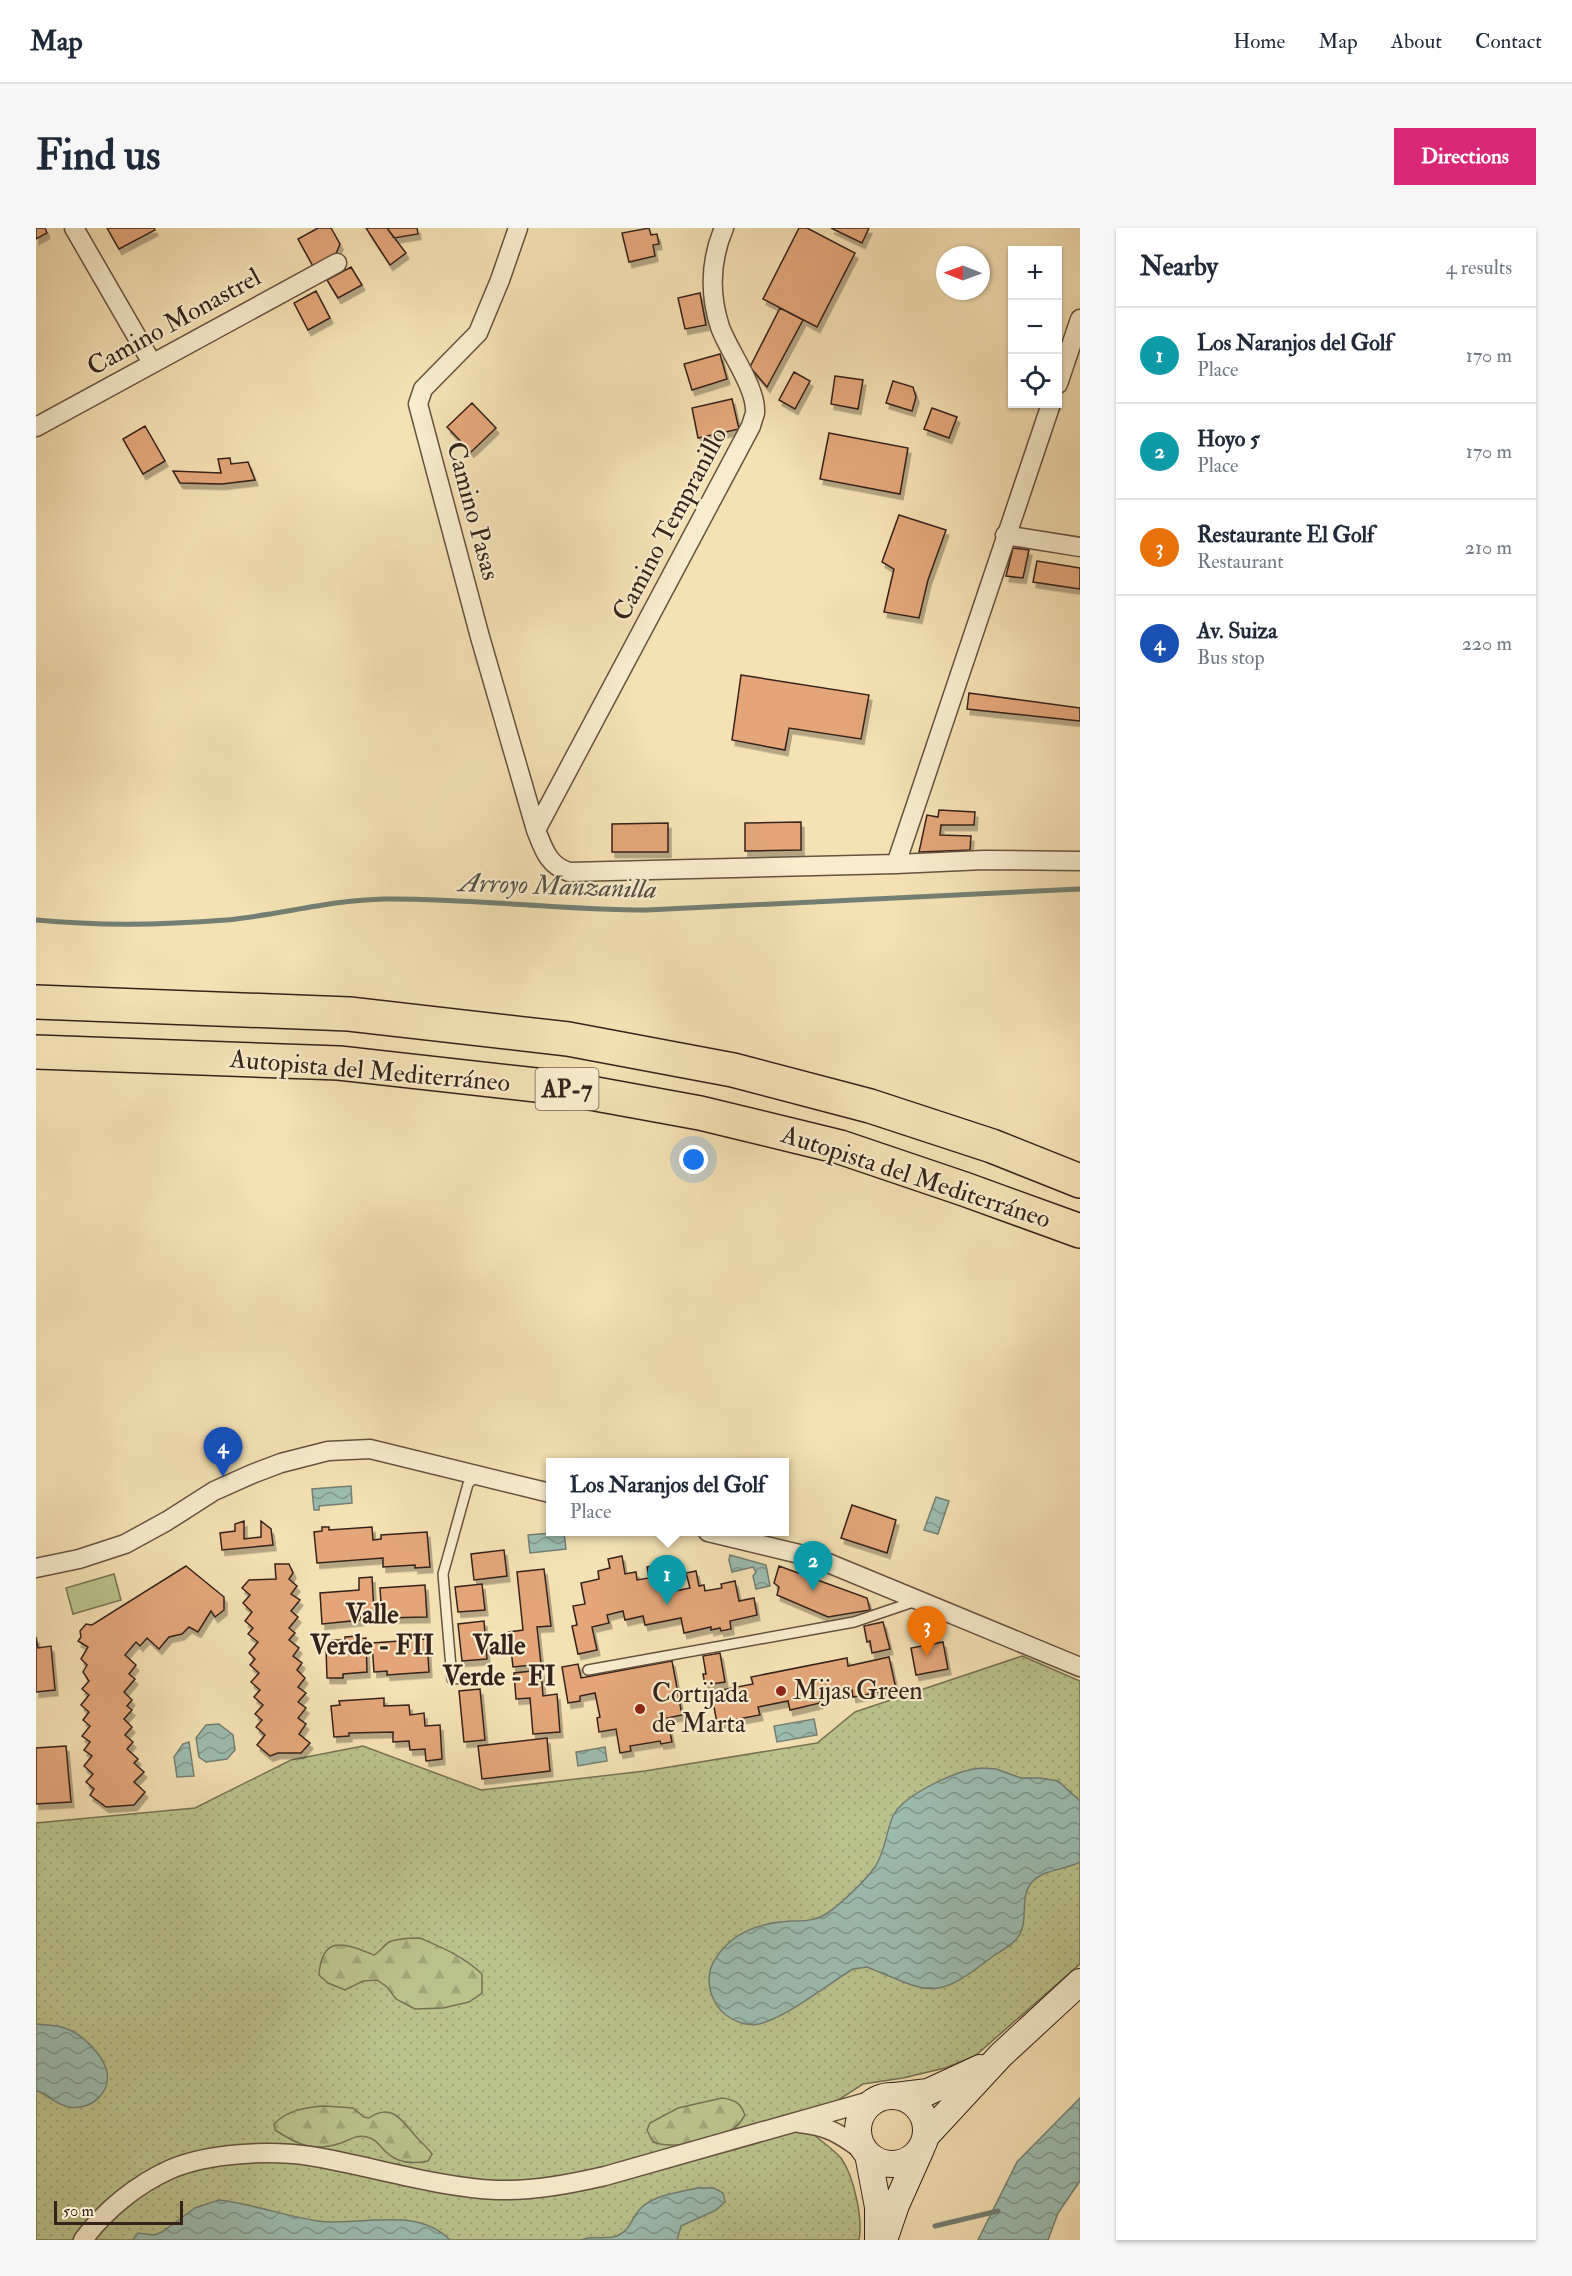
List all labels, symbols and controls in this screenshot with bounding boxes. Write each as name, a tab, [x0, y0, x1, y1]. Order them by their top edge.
text: Map	[30, 24, 83, 59]
text: Home	[1233, 28, 1285, 55]
text: Map	[1318, 28, 1358, 55]
text: About	[1391, 28, 1442, 55]
text: Contact	[1475, 28, 1542, 55]
button: Directions	[1394, 128, 1536, 185]
text: Find us	[36, 130, 160, 182]
north arrow	[936, 246, 990, 300]
map controls	[1008, 246, 1062, 408]
button: +	[1008, 246, 1062, 300]
text: Nearby	[1140, 251, 1218, 283]
text: 4 results	[1446, 255, 1512, 280]
street label: Camino Monastrel	[82, 261, 267, 383]
button: −	[1008, 300, 1062, 354]
text: Los Naranjos del Golf	[1197, 329, 1392, 357]
text: 1	[1156, 343, 1163, 368]
text: 170 m	[1466, 343, 1512, 368]
button: locate	[1008, 354, 1062, 408]
text: Place	[1197, 357, 1238, 382]
street label: Camino Tempranillo	[606, 422, 735, 627]
text: Hoyo 5	[1197, 425, 1260, 453]
street label: Camino Pasas	[439, 438, 507, 584]
text: 2	[1154, 439, 1165, 464]
text: 170 m	[1466, 439, 1512, 464]
text: Place	[1197, 453, 1238, 478]
text: Restaurante El Golf	[1197, 521, 1374, 549]
text: 3	[1156, 535, 1163, 560]
text: 210 m	[1465, 535, 1512, 560]
text: Restaurant	[1197, 549, 1284, 574]
text: Av. Suiza	[1197, 617, 1277, 645]
text: 4	[1154, 631, 1165, 656]
text: 220 m	[1462, 631, 1512, 656]
text: Bus stop	[1197, 645, 1265, 670]
water label: Arroyo Manzanilla	[456, 866, 657, 906]
street label: Autopista del Mediterráneo	[227, 1043, 511, 1100]
road number: AP-7	[536, 1068, 598, 1110]
street label: Autopista del Mediterráneo	[776, 1118, 1055, 1237]
your location	[679, 1145, 708, 1174]
pin: 4	[204, 1428, 243, 1477]
popup	[546, 1458, 789, 1536]
text: Los Naranjos del Golf	[570, 1471, 765, 1499]
text: Place	[570, 1499, 611, 1524]
pin: 2	[794, 1542, 832, 1591]
pin: 1	[648, 1556, 686, 1605]
district label: Valle Verde - FII	[309, 1598, 434, 1662]
pin: 3	[908, 1606, 946, 1656]
district label: Valle Verde - FI	[441, 1629, 556, 1693]
place label: Mijas Green	[793, 1675, 923, 1707]
place label: Cortijada de Marta	[652, 1678, 749, 1740]
marker: Mijas Green	[774, 1684, 788, 1698]
marker: Cortijada de Marta	[633, 1702, 647, 1716]
scale bar	[54, 2198, 183, 2226]
text: 50 m	[63, 2201, 94, 2221]

